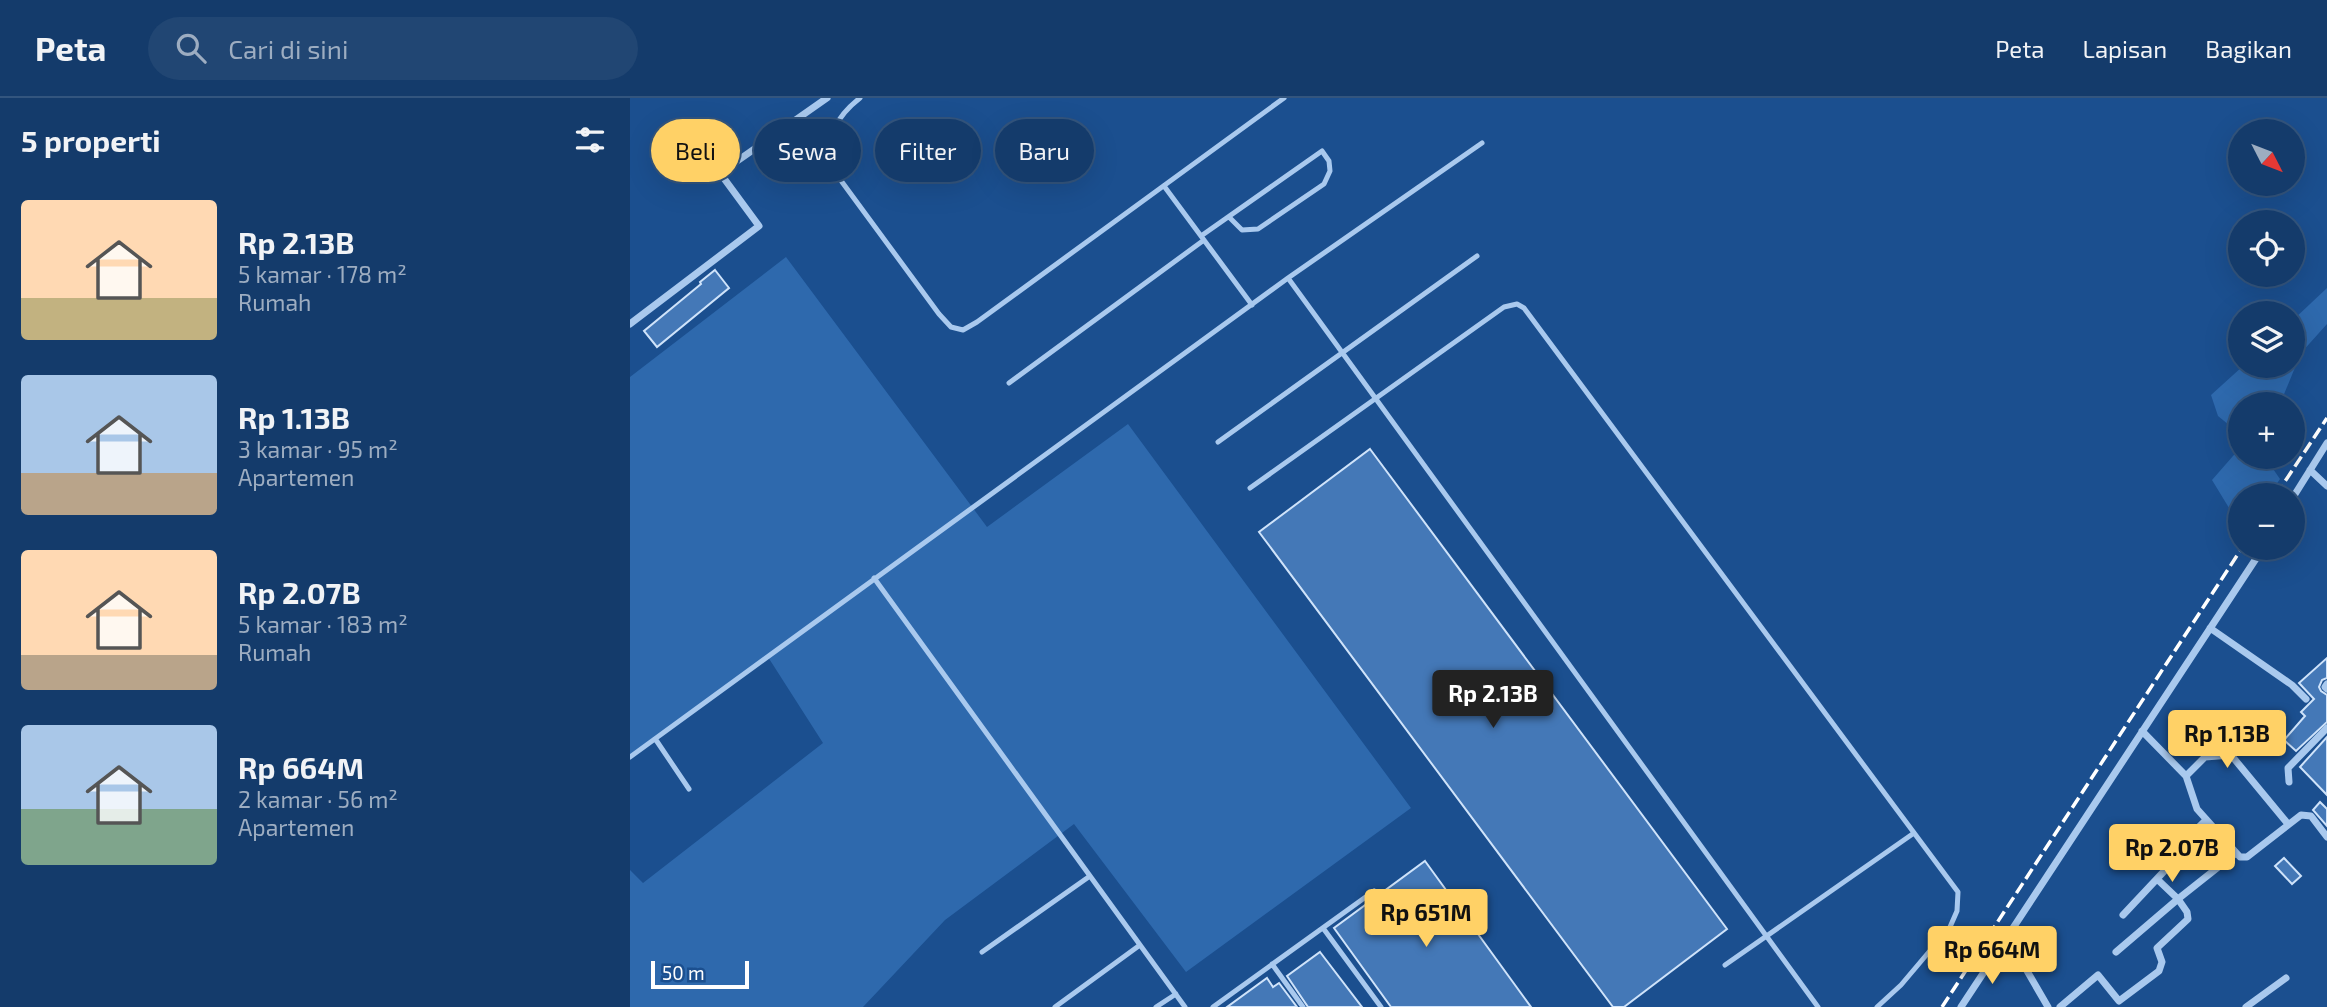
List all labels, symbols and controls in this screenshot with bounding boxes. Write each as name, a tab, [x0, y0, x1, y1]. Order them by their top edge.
search box	[148, 17, 638, 80]
text: Peta	[35, 28, 106, 68]
icon: search	[172, 29, 210, 67]
text: Cari di sini	[228, 33, 348, 64]
text: Peta	[1995, 34, 2045, 63]
text: Lapisan	[2083, 34, 2167, 63]
text: Bagikan	[2205, 34, 2292, 63]
chip: Beli	[651, 119, 740, 182]
chip: Sewa	[754, 119, 861, 182]
chip: Filter	[875, 119, 981, 182]
chip: Baru	[995, 119, 1094, 182]
north arrow	[2228, 119, 2305, 196]
map controls	[2228, 119, 2305, 560]
icon: filters	[571, 121, 609, 159]
text: 5 properti	[21, 122, 161, 158]
button: locate	[2228, 210, 2305, 287]
text: Rp 2.13B	[238, 224, 355, 260]
icon: home	[77, 228, 161, 312]
text: 5 kamar · 178 m²	[238, 260, 407, 288]
text: Rumah	[238, 288, 311, 316]
button: layers	[2228, 301, 2305, 378]
button: +	[2228, 392, 2305, 469]
text: Rp 1.13B	[238, 399, 350, 435]
icon: home	[77, 403, 161, 487]
text: 3 kamar · 95 m²	[238, 435, 398, 463]
text: Apartemen	[238, 463, 354, 491]
button: −	[2228, 483, 2305, 560]
text: Rp 2.07B	[238, 574, 361, 610]
icon: home	[77, 578, 161, 662]
text: 5 kamar · 183 m²	[238, 610, 408, 638]
text: Rumah	[238, 638, 311, 666]
pin: Rp 2.13B	[1421, 670, 1565, 730]
text: Rp 2.13B	[1448, 679, 1538, 707]
pin: Rp 1.13B	[2155, 710, 2299, 770]
text: Rp 1.13B	[2184, 719, 2270, 747]
text: Rp 664M	[238, 749, 364, 785]
icon: home	[77, 753, 161, 837]
text: 2 kamar · 56 m²	[238, 785, 398, 813]
text: Apartemen	[238, 813, 354, 841]
pin: Rp 2.07B	[2100, 824, 2244, 884]
text: Rp 2.07B	[2125, 833, 2219, 861]
pin: Rp 651M	[1361, 890, 1491, 949]
text: Rp 651M	[1381, 898, 1471, 926]
pin: Rp 664M	[1927, 926, 2057, 986]
text: Rp 664M	[1944, 935, 2040, 963]
scale bar	[651, 958, 749, 990]
text: 50 m	[662, 961, 705, 984]

